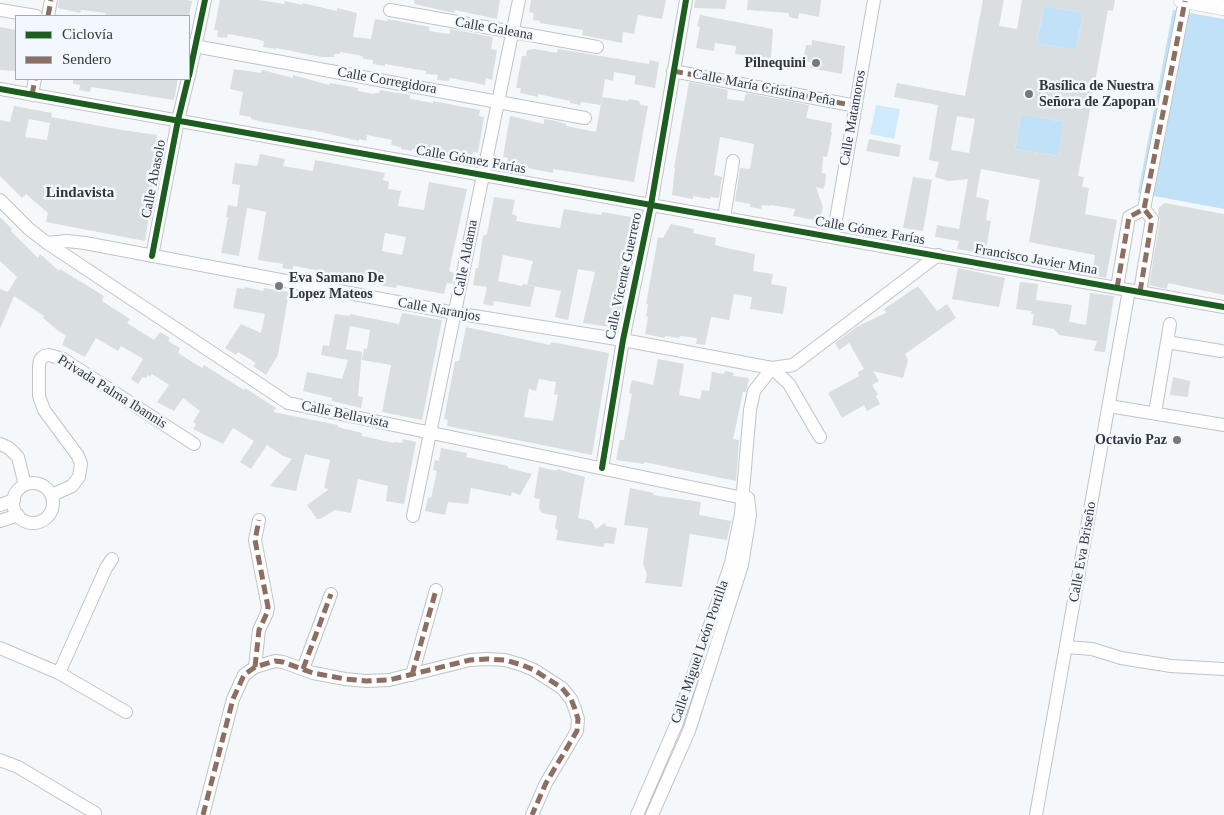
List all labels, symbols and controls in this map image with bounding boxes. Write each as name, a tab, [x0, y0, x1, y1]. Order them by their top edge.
street label: Calle Galeana	[454, 14, 534, 44]
legend	[15, 15, 190, 80]
text: Ciclovía	[62, 26, 113, 42]
text: Sendero	[62, 51, 111, 67]
place label: Pilnequini	[745, 55, 806, 71]
marker: Pilnequini	[810, 57, 822, 69]
street label: Calle Corregidora	[336, 64, 438, 98]
street label: Calle María Cristina Peña	[691, 66, 837, 110]
street label: Calle Matamoros	[836, 69, 870, 167]
place label: Basílica de Nuestra Señora de Zapopan	[1039, 78, 1156, 110]
marker: Basílica de Nuestra Señora de Zapopan	[1023, 88, 1035, 100]
street label: Calle Abasolo	[138, 138, 170, 220]
street label: Calle Gómez Farías	[415, 142, 527, 178]
district label: Lindavista	[46, 184, 114, 202]
street label: Calle Vicente Guerrero	[602, 211, 646, 341]
street label: Calle Gómez Farías	[814, 213, 926, 249]
street label: Calle Aldama	[450, 218, 482, 298]
street label: Francisco Javier Mina	[973, 241, 1099, 279]
place label: Eva Samano De Lopez Mateos	[289, 270, 384, 302]
marker: Eva Samano De Lopez Mateos	[273, 280, 285, 292]
street label: Calle Naranjos	[396, 294, 482, 326]
street label: Privada Palma Ibannis	[54, 351, 170, 433]
street label: Calle Bellavista	[300, 398, 390, 432]
place label: Octavio Paz	[1095, 432, 1167, 448]
marker: Octavio Paz	[1171, 434, 1183, 446]
street label: Calle Eva Briseño	[1066, 500, 1100, 604]
street label: Calle Miguel León Portilla	[668, 578, 732, 726]

